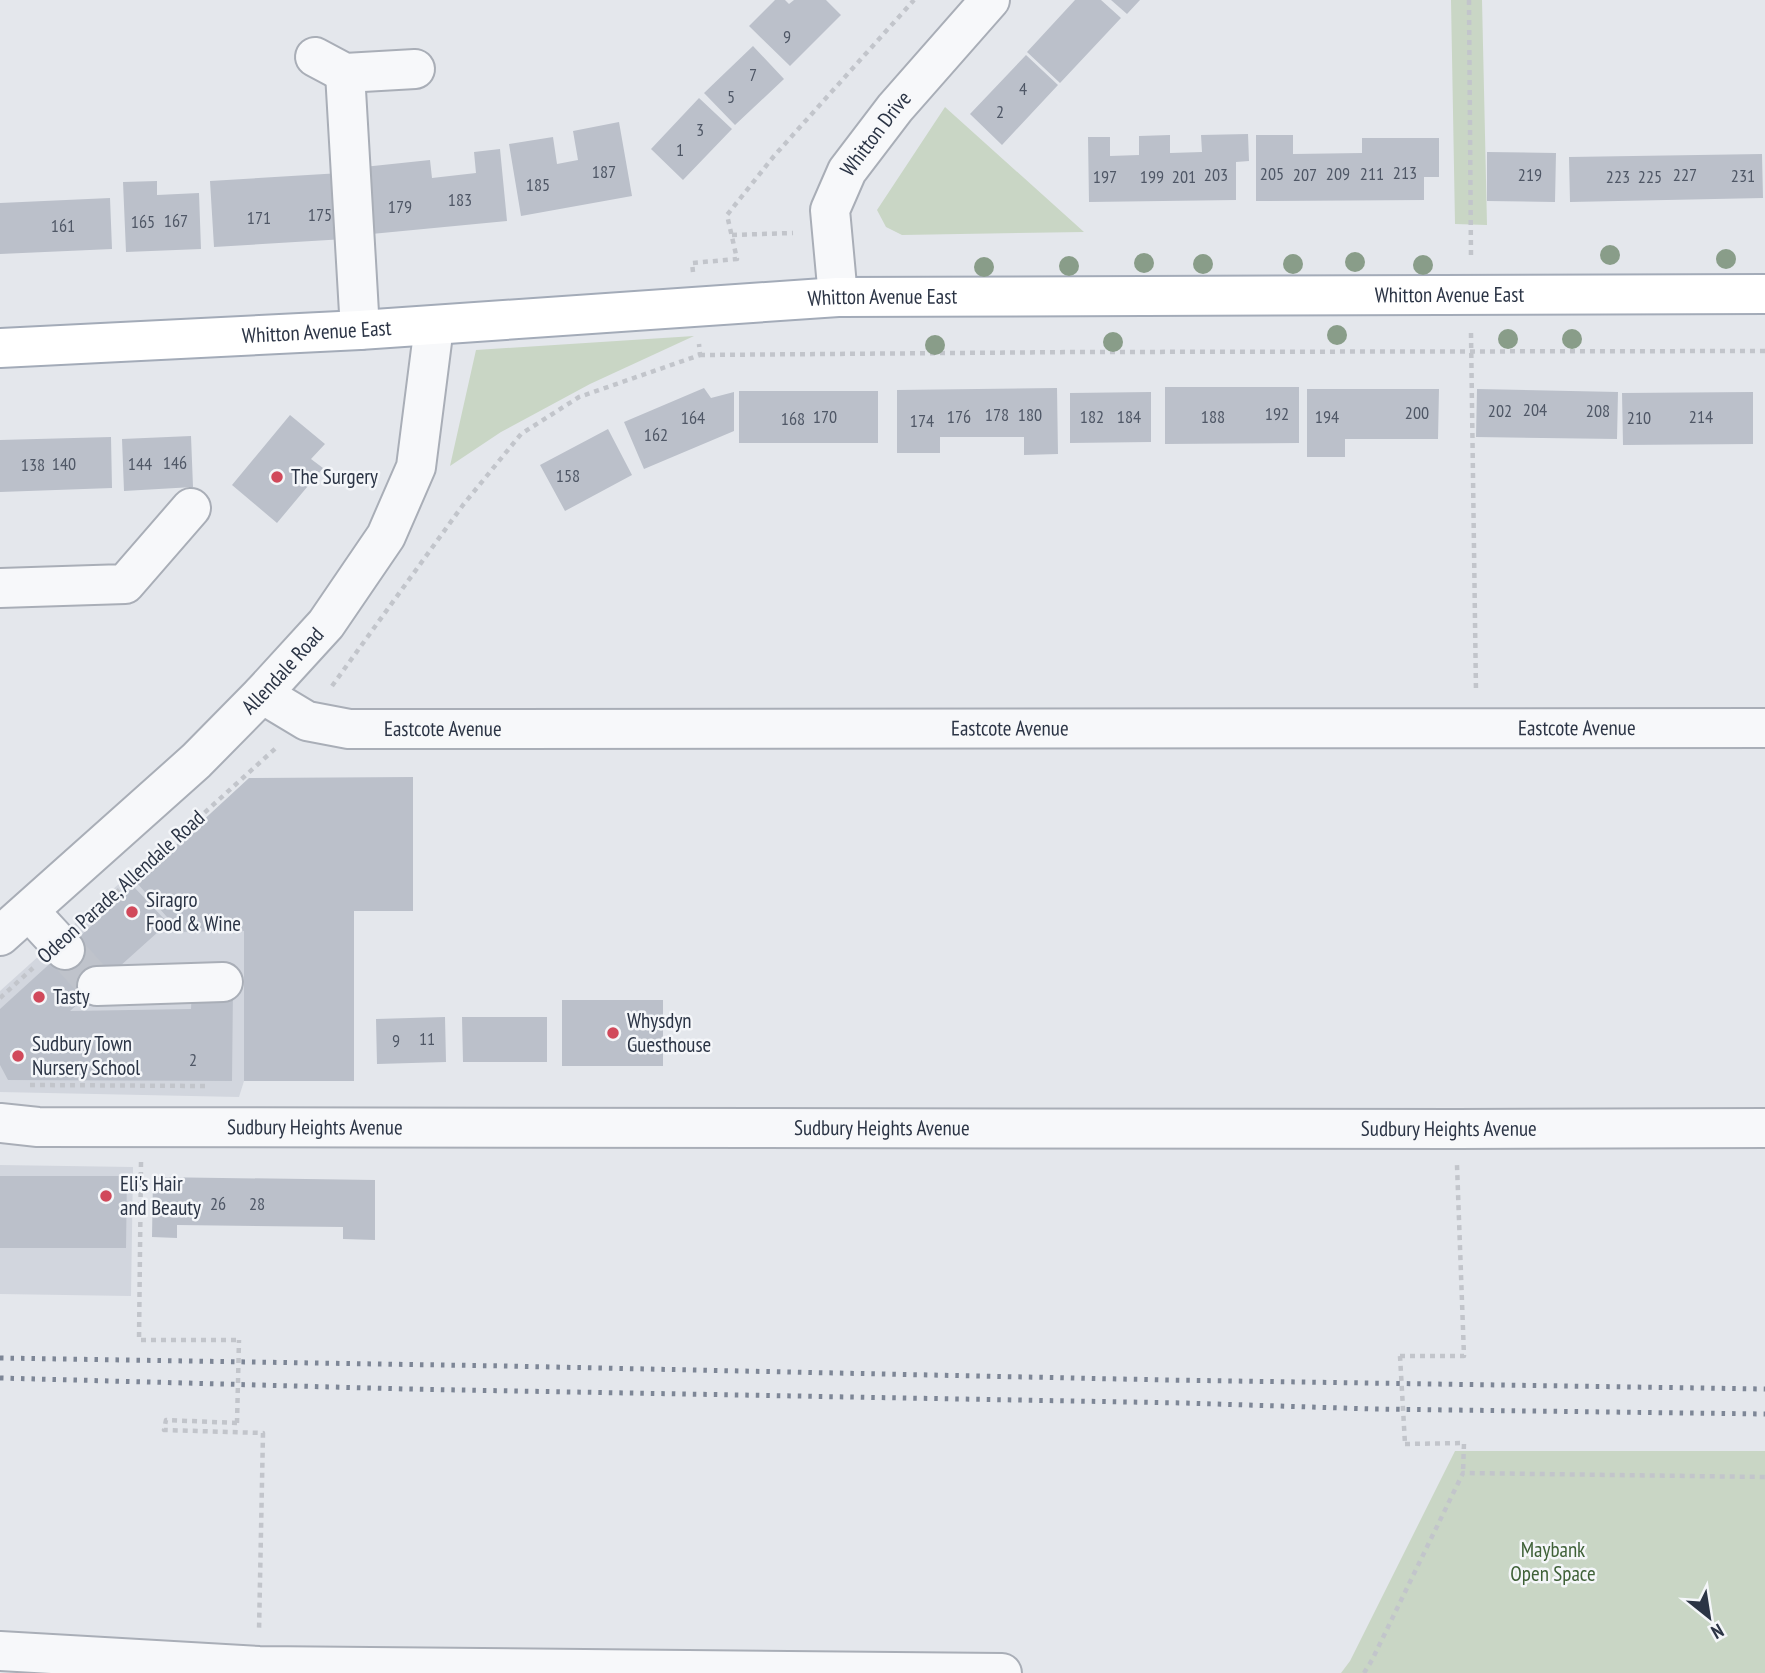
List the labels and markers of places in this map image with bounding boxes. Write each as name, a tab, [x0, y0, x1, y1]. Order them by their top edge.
place label: The Surgery	[291, 463, 378, 490]
marker: The Surgery	[269, 469, 285, 485]
place label: Siragro Food & Wine	[146, 886, 241, 937]
marker: Siragro Food & Wine	[124, 904, 140, 920]
place label: Tasty	[53, 983, 90, 1010]
marker: Tasty	[31, 989, 47, 1005]
place label: Whysdyn Guesthouse	[627, 1007, 711, 1058]
marker: Whysdyn Guesthouse	[605, 1025, 621, 1041]
place label: Sudbury Town Nursery School	[32, 1030, 140, 1081]
marker: Sudbury Town Nursery School	[10, 1048, 26, 1064]
place label: Eli's Hair and Beauty	[120, 1170, 201, 1221]
marker: Eli's Hair and Beauty	[98, 1188, 114, 1204]

